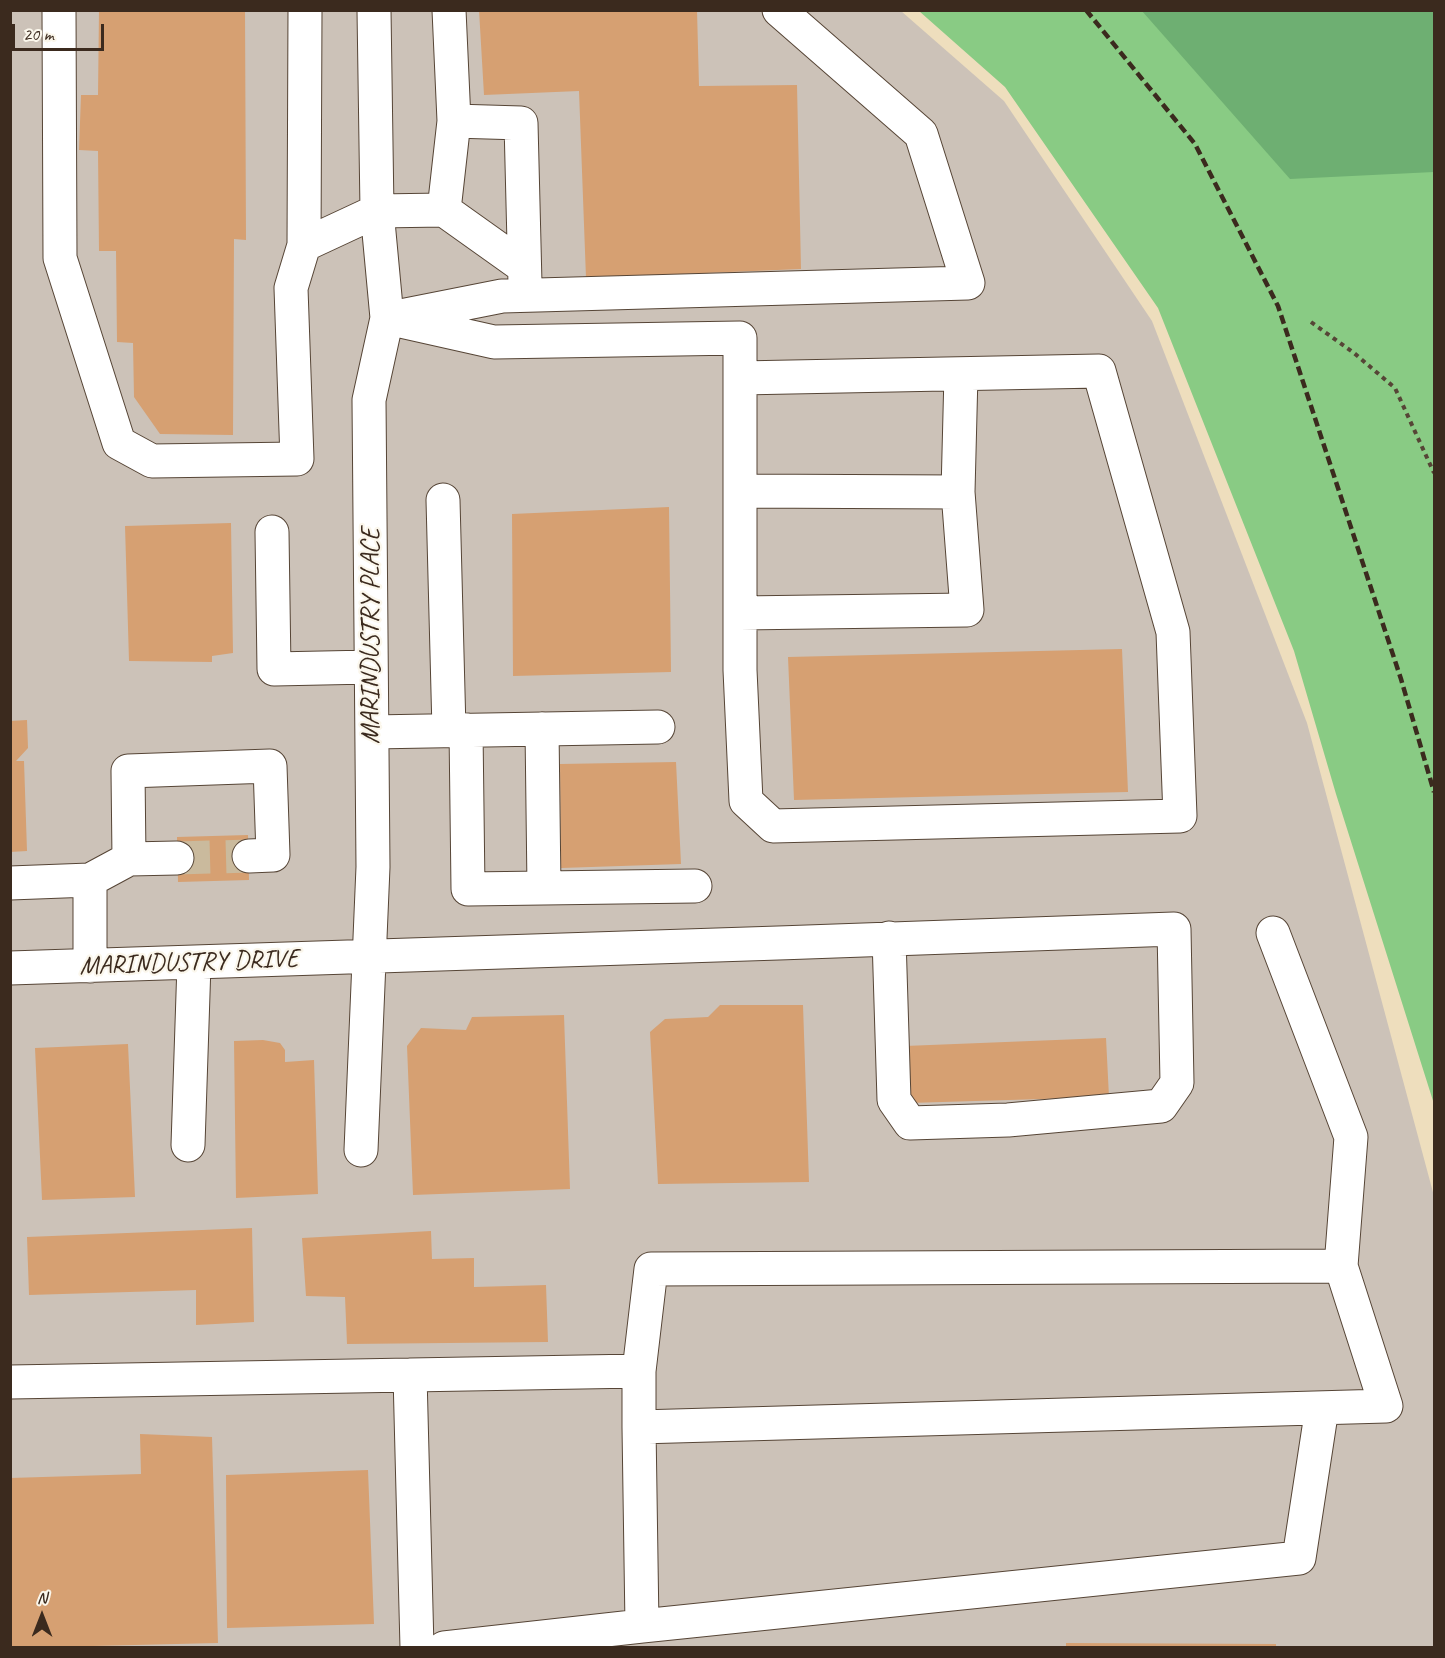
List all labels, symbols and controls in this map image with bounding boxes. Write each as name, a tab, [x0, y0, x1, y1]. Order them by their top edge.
scale bar	[15, 12, 106, 50]
text: 20 m	[23, 23, 54, 45]
street label: MARINDUSTRY PLACE	[355, 528, 387, 744]
street label: MARINDUSTRY DRIVE	[79, 944, 299, 982]
north arrow	[12, 1586, 72, 1646]
text: N	[37, 1588, 47, 1608]

